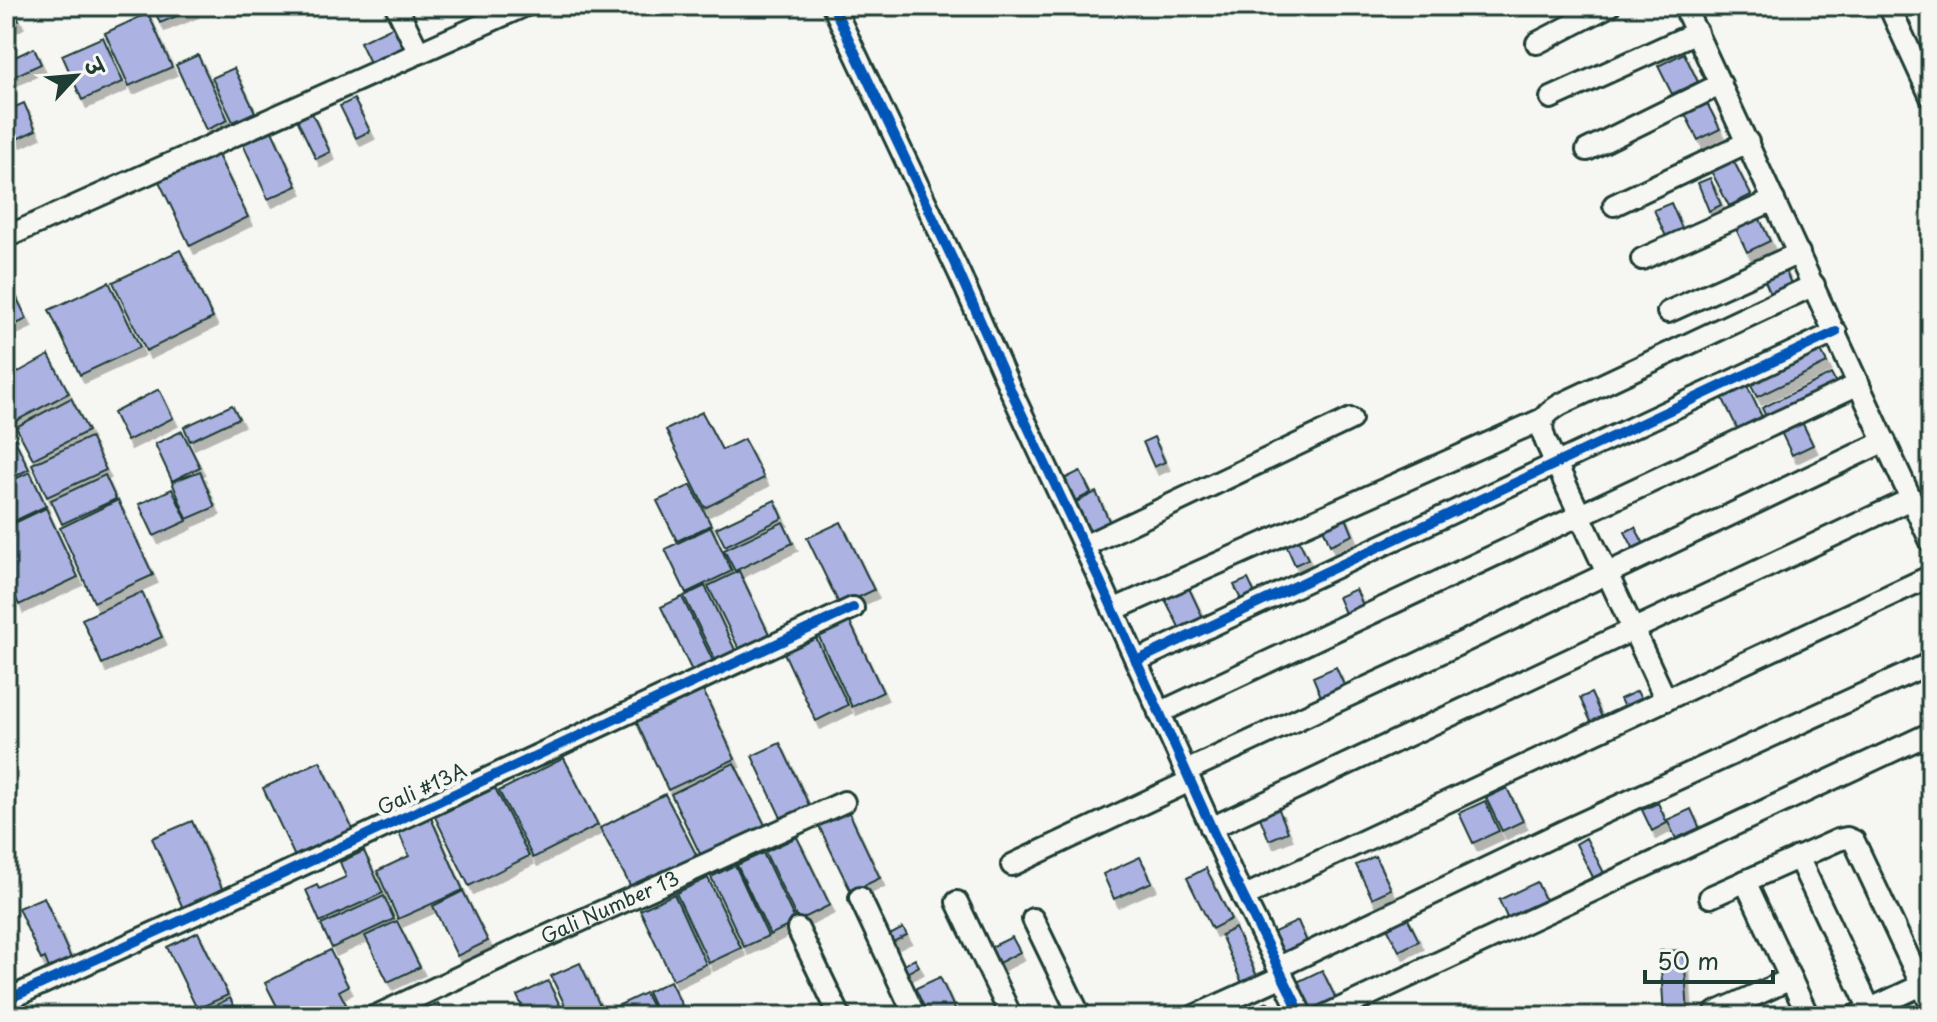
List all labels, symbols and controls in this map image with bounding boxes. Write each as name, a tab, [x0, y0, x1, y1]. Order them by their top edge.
north arrow	[36, 36, 116, 116]
text: उ	[76, 51, 114, 83]
street label: Gali #13A	[372, 754, 471, 822]
street label: Gali Number 13	[536, 862, 684, 951]
scale bar	[1645, 934, 1773, 984]
text: 50 m	[1657, 942, 1719, 978]

